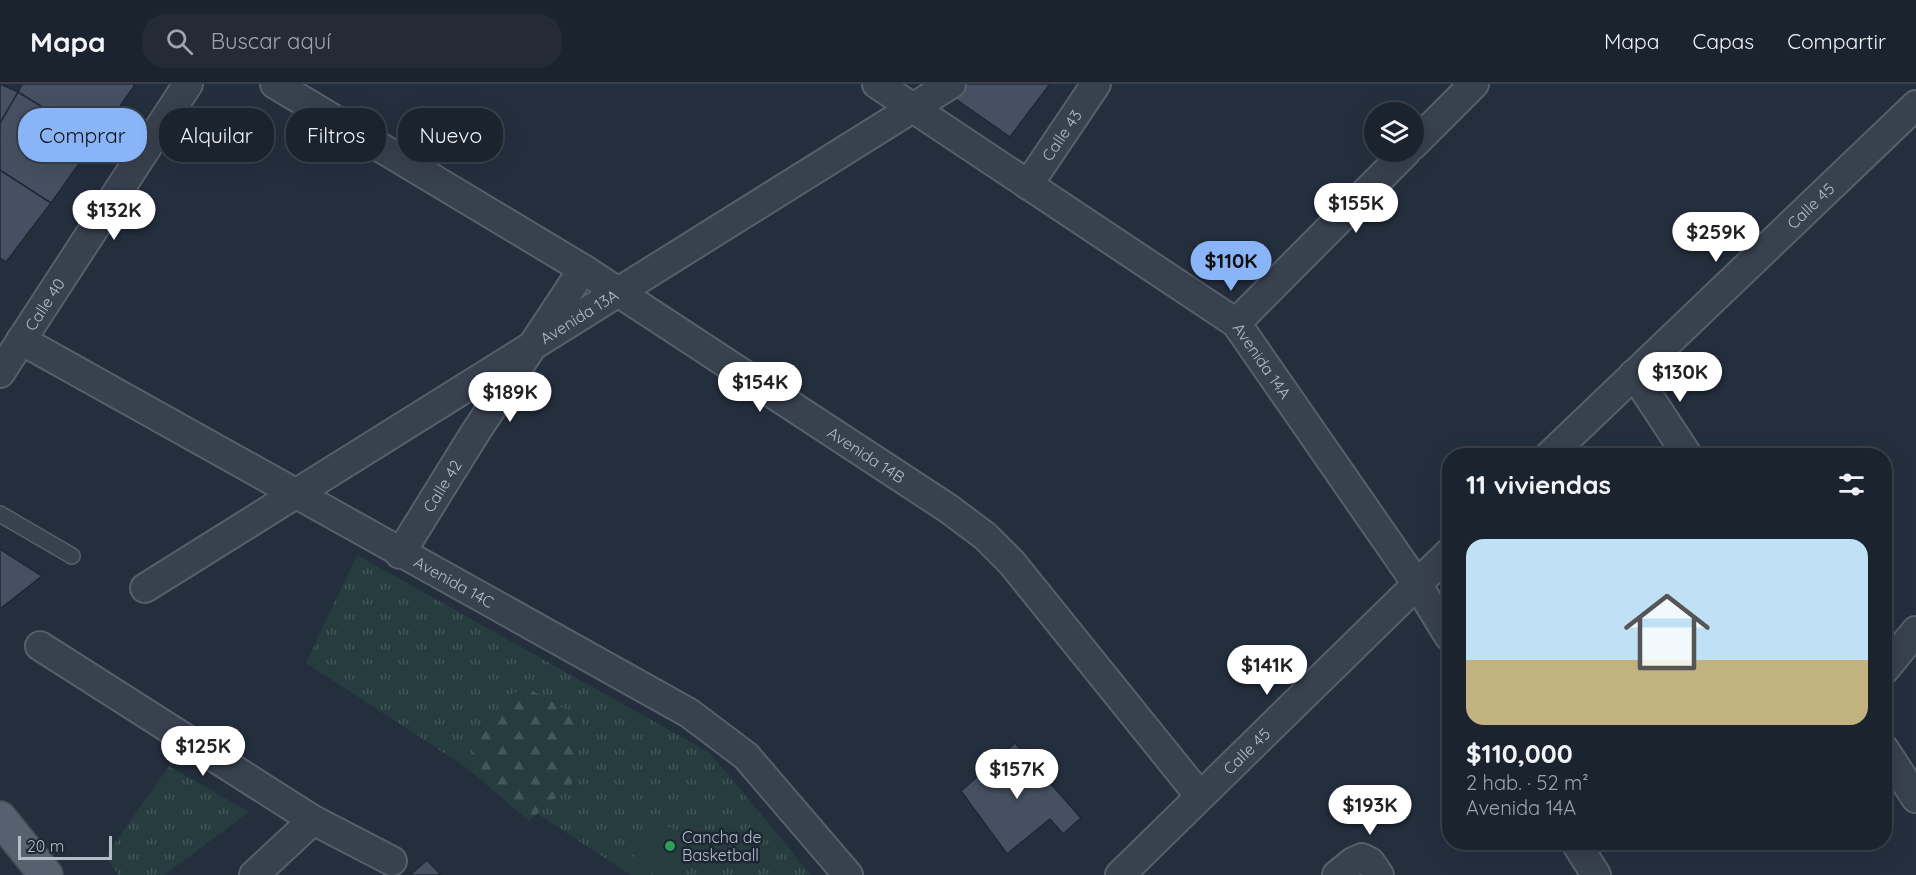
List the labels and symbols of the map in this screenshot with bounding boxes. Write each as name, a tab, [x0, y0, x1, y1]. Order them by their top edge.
street label: Calle 43	[1037, 106, 1086, 165]
street label: Calle 45	[1783, 178, 1839, 233]
pin: $155K	[1314, 183, 1398, 234]
pin: $132K	[72, 190, 156, 241]
pin: $259K	[1674, 212, 1758, 263]
pin: $110K	[1189, 241, 1273, 292]
street label: Calle 40	[20, 274, 69, 334]
street label: Avenida 13A	[536, 285, 622, 348]
street label: Avenida 14A	[1229, 319, 1295, 403]
pin: $130K	[1638, 352, 1722, 403]
pin: $154K	[718, 362, 802, 413]
pin: $189K	[468, 372, 552, 423]
street label: Avenida 14B	[824, 422, 909, 487]
street label: Calle 42	[418, 456, 466, 516]
street label: Avenida 14C	[411, 552, 498, 612]
pin: $141K	[1225, 645, 1309, 696]
street label: Calle 45	[1219, 724, 1274, 779]
pin: $125K	[161, 726, 245, 777]
pin: $157K	[975, 749, 1059, 800]
pin: $193K	[1328, 785, 1412, 836]
place label: Cancha de Basketball	[682, 827, 762, 865]
scale bar	[18, 833, 112, 860]
marker: Cancha de Basketball	[663, 839, 677, 853]

